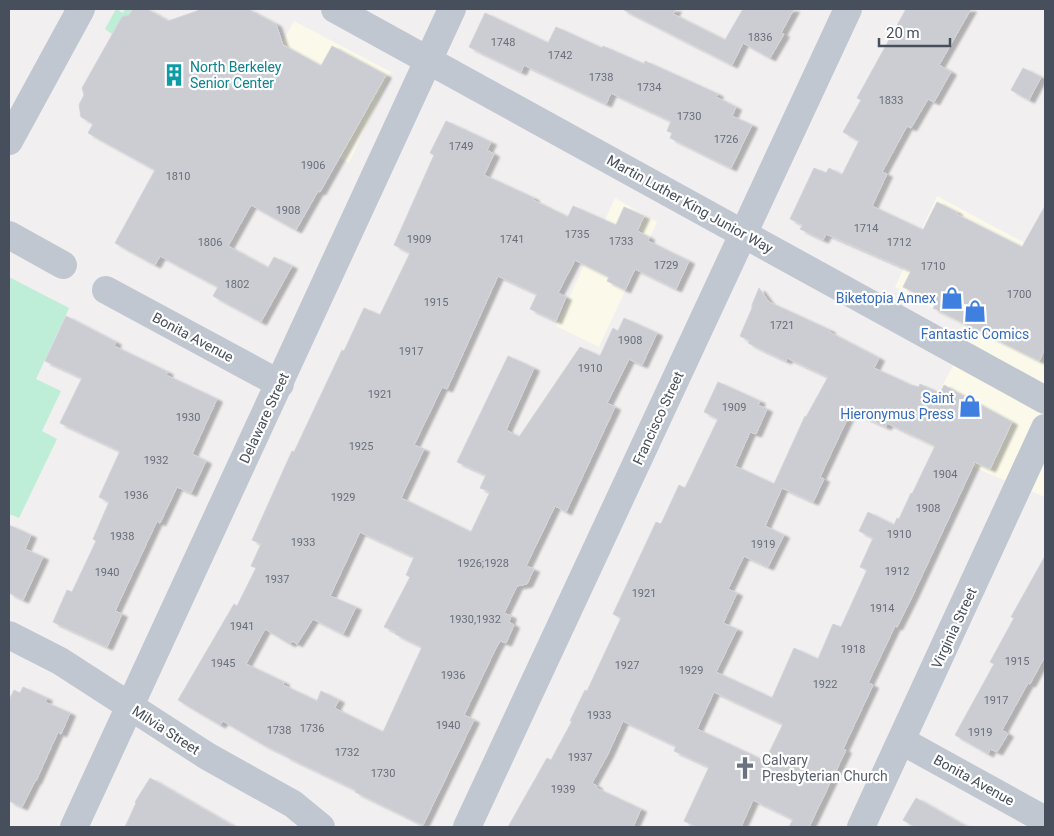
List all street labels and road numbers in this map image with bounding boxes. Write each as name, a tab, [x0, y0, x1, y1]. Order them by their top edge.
street label: Martin Luther King Junior Way	[604, 152, 776, 257]
street label: Bonita Avenue	[150, 309, 236, 365]
street label: Francisco Street	[629, 368, 687, 467]
street label: Delaware Street	[236, 370, 292, 466]
street label: Virginia Street	[928, 585, 980, 671]
street label: Milvia Street	[129, 702, 203, 758]
street label: Bonita Avenue	[931, 751, 1017, 809]

